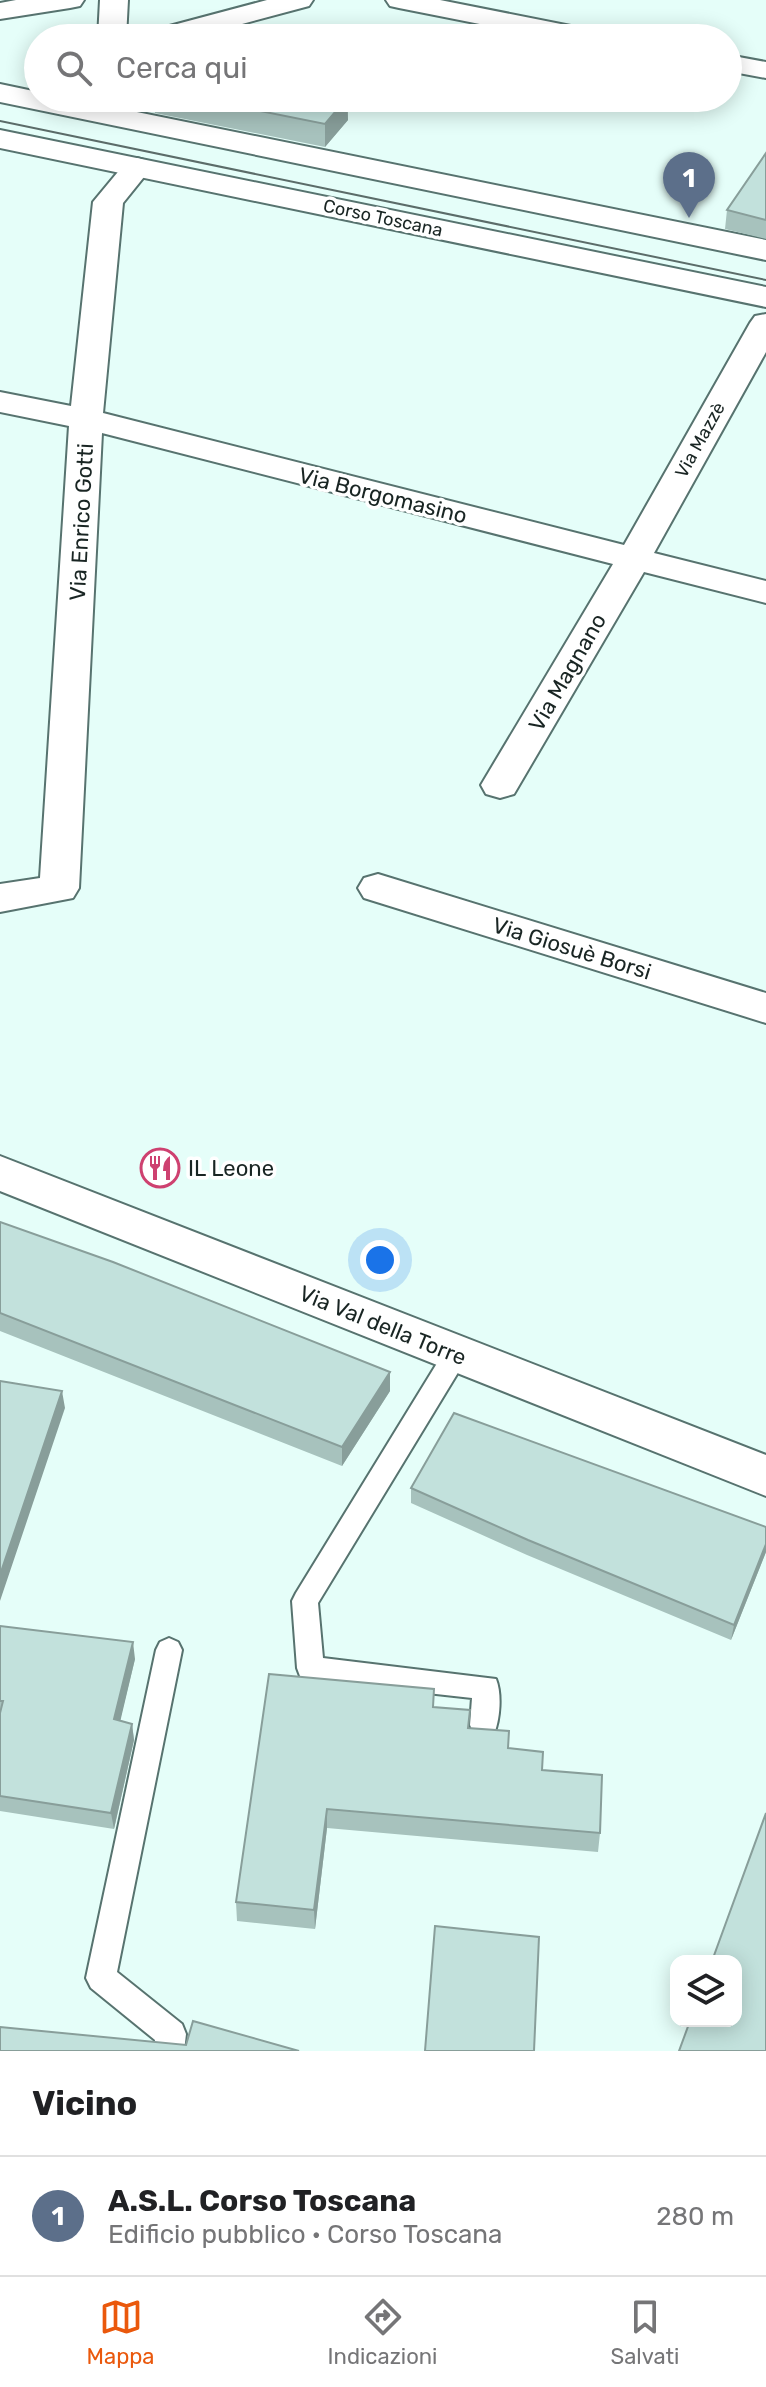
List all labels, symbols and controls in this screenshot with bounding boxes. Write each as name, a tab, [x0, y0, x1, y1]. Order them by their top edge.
search box	[24, 24, 742, 112]
icon: search	[52, 46, 96, 90]
text: Cerca qui	[116, 50, 248, 86]
pin: 1	[663, 152, 715, 218]
street label: Corso Toscana	[321, 195, 445, 241]
street label: Via Mazzè	[670, 398, 730, 482]
street label: Via Enrico Gotti	[64, 443, 99, 601]
street label: Via Borgomasino	[296, 462, 470, 529]
street label: Via Magnano	[523, 609, 612, 736]
street label: Via Giosuè Borsi	[489, 912, 654, 985]
restaurant icon: IL Leone	[139, 1147, 181, 1189]
place label: IL Leone	[188, 1155, 274, 1182]
your location	[360, 1240, 400, 1280]
street label: Via Val della Torre	[295, 1280, 470, 1371]
map controls	[670, 1955, 742, 2027]
button: layers	[670, 1955, 742, 2027]
text: Vicino	[32, 2083, 137, 2124]
text: A.S.L. Corso Toscana	[108, 2183, 416, 2219]
text: 1	[52, 2201, 64, 2232]
text: 280 m	[656, 2201, 734, 2232]
text: Edificio pubblico · Corso Toscana	[108, 2219, 502, 2250]
tab: Mappa	[87, 2295, 155, 2370]
tab: Indicazioni	[328, 2295, 437, 2370]
tab: Salvati	[611, 2295, 679, 2370]

